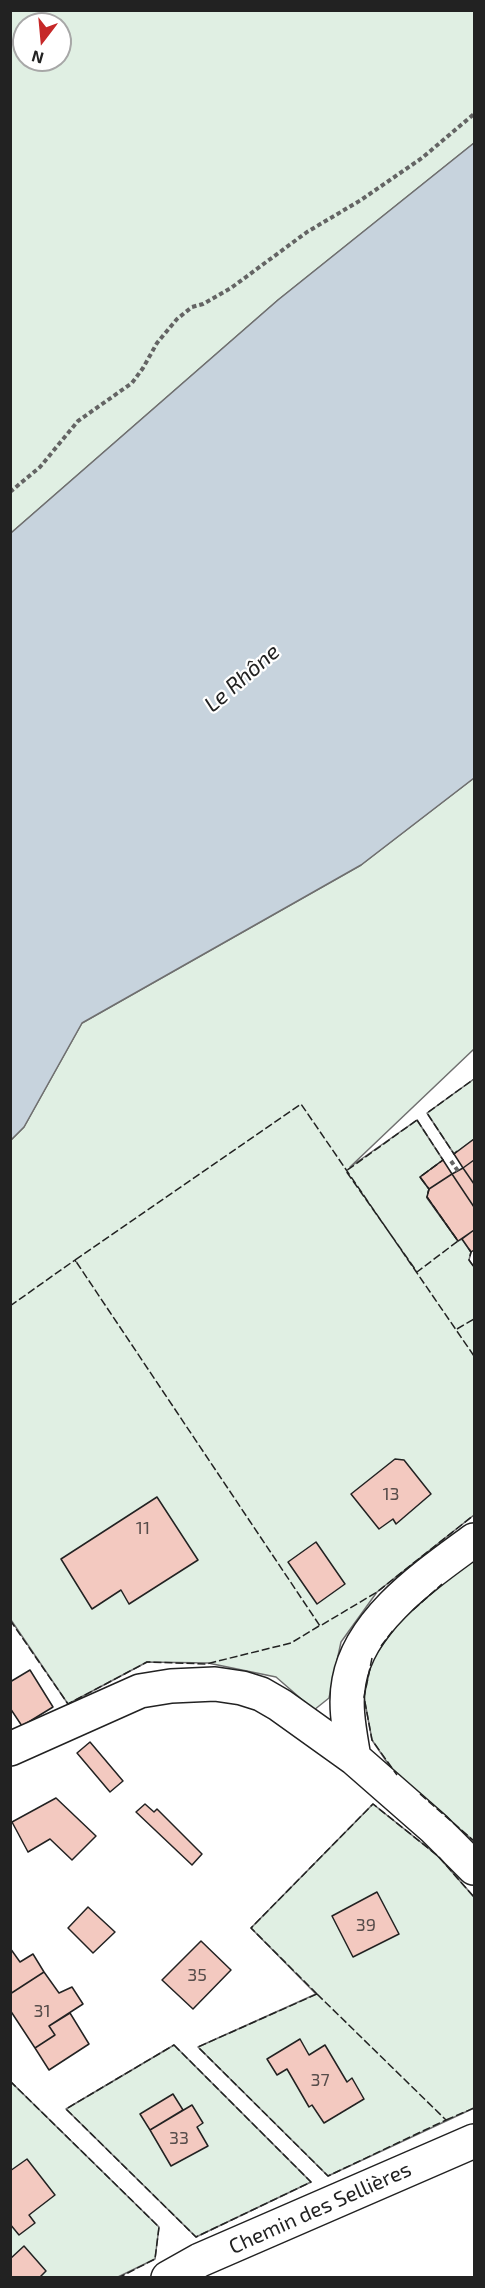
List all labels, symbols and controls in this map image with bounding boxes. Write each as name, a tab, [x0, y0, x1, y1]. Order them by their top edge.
north arrow	[12, 12, 72, 72]
text: N	[29, 47, 46, 69]
water label: Le Rhône	[199, 638, 285, 718]
house number: 13	[382, 1483, 400, 1505]
house number: 11	[136, 1517, 150, 1539]
house number: 39	[356, 1914, 376, 1936]
house number: 35	[187, 1964, 207, 1986]
house number: 31	[33, 2000, 51, 2022]
house number: 37	[310, 2069, 330, 2091]
house number: 33	[169, 2127, 189, 2149]
street label: Chemin des Sellières	[225, 2156, 415, 2260]

